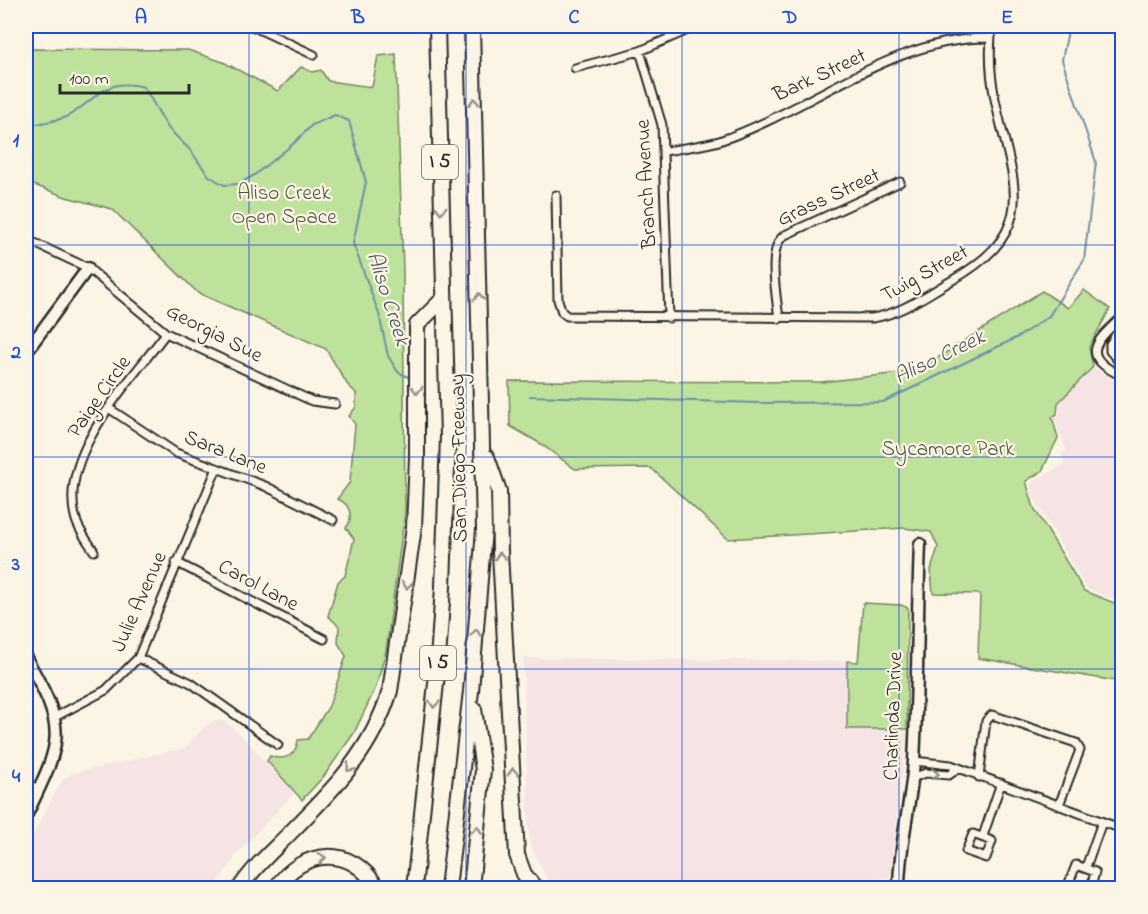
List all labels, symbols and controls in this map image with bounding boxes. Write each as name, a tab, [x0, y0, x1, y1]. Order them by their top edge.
text: A	[135, 4, 147, 33]
text: B	[350, 4, 365, 33]
text: C	[569, 4, 580, 33]
text: D	[782, 4, 797, 33]
text: E	[1001, 4, 1013, 33]
street label: Bark Street	[768, 41, 871, 111]
scale bar	[60, 57, 189, 95]
text: 100 m	[69, 67, 109, 93]
one-way arrow	[467, 97, 480, 106]
street label: Branch Avenue	[629, 118, 665, 251]
text: 1	[13, 127, 20, 156]
road number: I 5	[422, 145, 458, 179]
street label: Grass Street	[773, 161, 885, 235]
park label: Aliso Creek Open Space	[231, 179, 337, 233]
one-way arrow	[435, 205, 447, 214]
street label: Twig Street	[876, 238, 975, 312]
water label: Aliso Creek	[357, 248, 418, 352]
one-way arrow	[473, 292, 485, 301]
street label: Georgia Sue	[160, 297, 268, 373]
water label: Aliso Creek	[889, 322, 992, 394]
text: 2	[10, 339, 21, 368]
street label: Paige Circle	[61, 349, 141, 445]
street label: San Diego Freeway	[444, 373, 478, 543]
one-way arrow	[411, 386, 423, 395]
street label: Sara Lane	[179, 423, 271, 483]
park label: Sycamore Park	[882, 435, 1015, 467]
street label: Julie Avenue	[105, 547, 176, 657]
text: 3	[11, 551, 20, 580]
one-way arrow	[494, 551, 507, 560]
street label: Carol Lane	[212, 552, 304, 620]
one-way arrow	[401, 580, 414, 589]
one-way arrow	[469, 628, 482, 637]
road number: I 5	[420, 646, 456, 680]
street label: Charlinda Drive	[877, 650, 911, 781]
one-way arrow	[428, 699, 441, 708]
one-way arrow	[346, 761, 357, 772]
text: 4	[12, 763, 21, 792]
one-way arrow	[506, 767, 519, 776]
one-way arrow	[930, 768, 939, 781]
one-way arrow	[470, 826, 483, 835]
one-way arrow	[318, 853, 327, 865]

